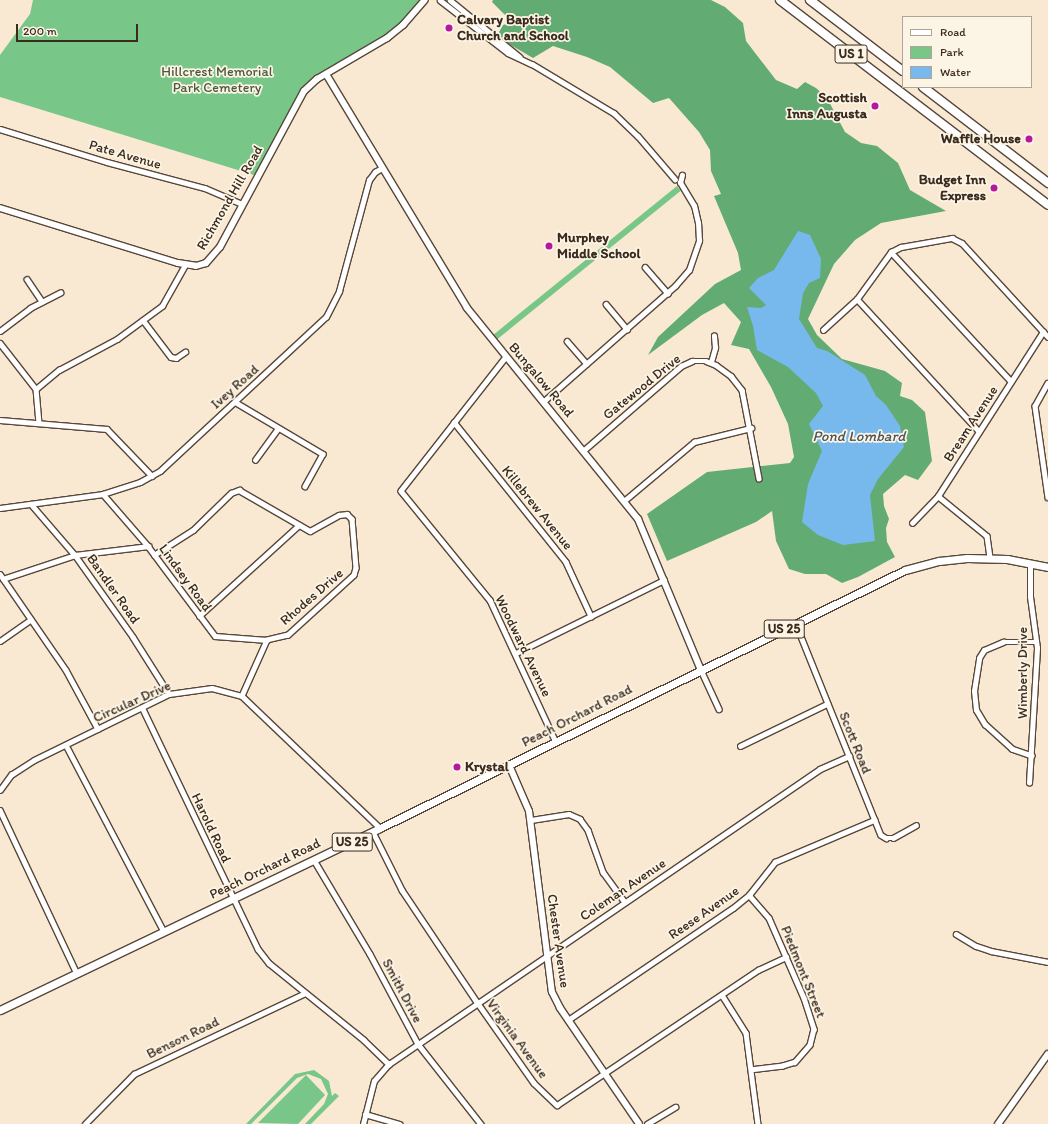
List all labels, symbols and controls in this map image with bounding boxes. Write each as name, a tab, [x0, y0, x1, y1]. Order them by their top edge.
place label: Calvary Baptist Church and School	[457, 12, 569, 44]
scale bar	[18, 16, 140, 42]
legend	[902, 16, 1032, 88]
marker: Calvary Baptist Church and School	[444, 23, 454, 33]
text: 200 m	[23, 24, 57, 38]
text: Road	[940, 25, 966, 39]
road number: US 1	[834, 43, 868, 65]
text: Park	[940, 45, 964, 59]
park label: Hillcrest Memorial Park Cemetery	[161, 64, 273, 96]
text: Water	[940, 65, 971, 79]
place label: Scottish Inns Augusta	[787, 90, 867, 122]
marker: Scottish Inns Augusta	[870, 101, 880, 111]
place label: Waffle House	[941, 131, 1021, 147]
marker: Waffle House	[1024, 134, 1034, 144]
street label: Pate Avenue	[87, 137, 163, 173]
street label: Richmond Hill Road	[193, 143, 267, 253]
place label: Budget Inn Express	[919, 172, 986, 204]
marker: Budget Inn Express	[989, 183, 999, 193]
place label: Murphey Middle School	[557, 230, 640, 262]
marker: Murphey Middle School	[544, 241, 554, 251]
street label: Bungalow Road	[505, 339, 577, 421]
street label: Gatewood Drive	[600, 351, 684, 423]
street label: Ivey Road	[208, 361, 262, 413]
street label: Bream Avenue	[940, 383, 1002, 465]
water label: Pond Lombard	[813, 428, 905, 446]
street label: Killebrew Avenue	[498, 463, 576, 553]
street label: Lindsey Road	[155, 541, 215, 615]
street label: Bandler Road	[83, 551, 143, 627]
street label: Rhodes Drive	[277, 565, 347, 629]
street label: Woodward Avenue	[491, 593, 555, 699]
road number: US 25	[763, 618, 805, 640]
street label: Wimberly Drive	[1015, 627, 1031, 719]
street label: Circular Drive	[90, 677, 174, 727]
street label: Peach Orchard Road	[519, 681, 635, 751]
street label: Scott Road	[835, 710, 875, 776]
place label: Krystal	[465, 759, 509, 775]
marker: Krystal	[452, 762, 462, 772]
street label: Harold Road	[188, 791, 234, 865]
road number: US 25	[331, 831, 373, 853]
street label: Peach Orchard Road	[207, 835, 323, 903]
street label: Coleman Avenue	[577, 855, 669, 925]
street label: Reese Avenue	[666, 883, 742, 943]
street label: Chester Avenue	[543, 893, 573, 989]
street label: Piedmont Street	[777, 924, 829, 1020]
street label: Smith Drive	[378, 956, 426, 1026]
street label: Virginia Avenue	[483, 996, 551, 1082]
street label: Benson Road	[144, 1013, 222, 1063]

